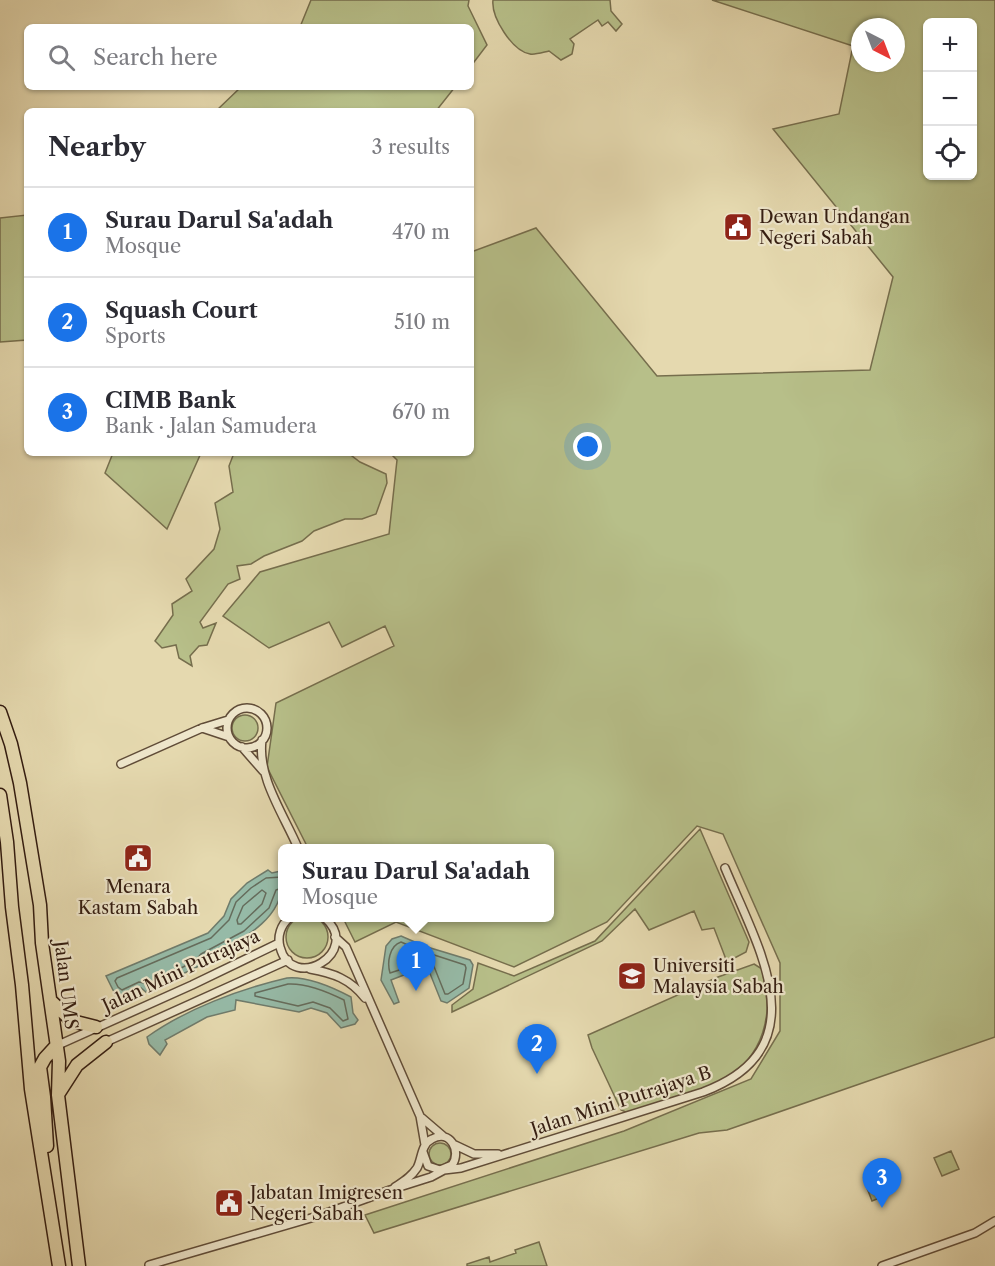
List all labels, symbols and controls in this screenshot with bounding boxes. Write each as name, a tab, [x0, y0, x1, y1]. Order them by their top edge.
north arrow	[851, 18, 905, 72]
map controls	[923, 18, 977, 180]
button: +	[923, 18, 977, 72]
search box	[24, 24, 474, 90]
icon: search	[45, 41, 78, 74]
text: Search here	[93, 44, 218, 71]
button: −	[923, 72, 977, 126]
button: locate	[923, 126, 977, 180]
text: Nearby	[48, 131, 146, 163]
text: 3 results	[372, 135, 450, 159]
place label: Dewan Undangan Negeri Sabah	[759, 206, 910, 249]
text: Surau Darul Sa'adah	[105, 207, 333, 234]
public building icon: Dewan Undangan Negeri Sabah	[722, 211, 754, 243]
text: 1	[63, 220, 72, 244]
text: 470 m	[392, 220, 450, 244]
text: Mosque	[105, 234, 181, 258]
text: Squash Court	[105, 297, 258, 324]
text: 2	[62, 310, 73, 334]
text: 510 m	[394, 310, 450, 334]
text: Sports	[105, 324, 166, 348]
text: CIMB Bank	[105, 387, 236, 414]
text: 3	[62, 400, 73, 424]
text: 670 m	[392, 400, 450, 424]
text: Bank · Jalan Samudera	[105, 414, 317, 438]
your location	[573, 432, 602, 461]
public building icon: Menara Kastam Sabah	[122, 842, 154, 874]
popup	[278, 844, 554, 922]
text: Surau Darul Sa'adah	[302, 858, 530, 885]
place label: Menara Kastam Sabah	[78, 876, 198, 919]
text: Mosque	[302, 885, 378, 909]
street label: Jalan Mini Putrajaya	[96, 925, 264, 1018]
street label: Jalan UMS	[49, 936, 82, 1031]
pin: 1	[396, 942, 436, 991]
place label: Universiti Malaysia Sabah	[653, 955, 784, 998]
school or university icon: Universiti Malaysia Sabah	[616, 960, 648, 992]
pin: 2	[518, 1024, 556, 1074]
street label: Jalan Mini Putrajaya B	[525, 1061, 714, 1141]
pin: 3	[862, 1158, 902, 1208]
place label: Jabatan Imigresen Negeri Sabah	[247, 1182, 403, 1225]
public building icon: Jabatan Imigresen Negeri Sabah	[213, 1187, 245, 1219]

